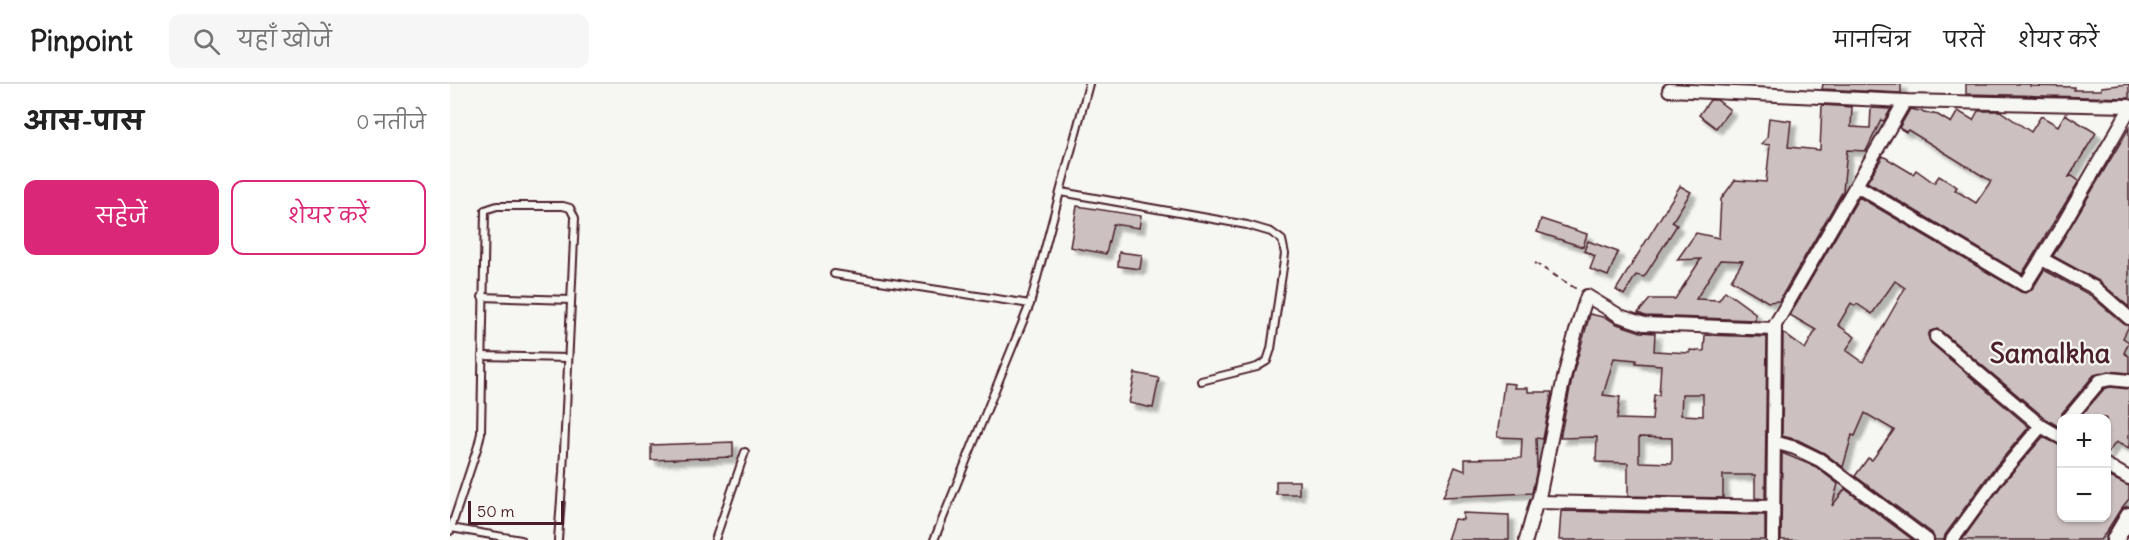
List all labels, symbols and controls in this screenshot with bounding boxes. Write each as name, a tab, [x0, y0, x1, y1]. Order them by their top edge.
search box	[169, 14, 589, 68]
text: Pinpoint	[30, 23, 133, 59]
icon: search	[190, 25, 223, 58]
text: यहाँ खोजें	[238, 25, 332, 53]
text: मानचित्र	[1833, 26, 1910, 53]
text: परतें	[1943, 26, 1985, 53]
text: शेयर करें	[2018, 26, 2099, 53]
text: आस-पास	[24, 104, 144, 137]
text: 0 नतीजे	[356, 109, 426, 134]
button: सहेजें	[24, 180, 219, 255]
button: शेयर करें	[231, 180, 426, 255]
district label: Samalkha	[1990, 336, 2110, 370]
map controls	[2057, 414, 2111, 522]
button: +	[2057, 414, 2111, 468]
button: −	[2057, 468, 2111, 522]
scale bar	[468, 498, 564, 526]
text: 50 m	[477, 501, 515, 521]

